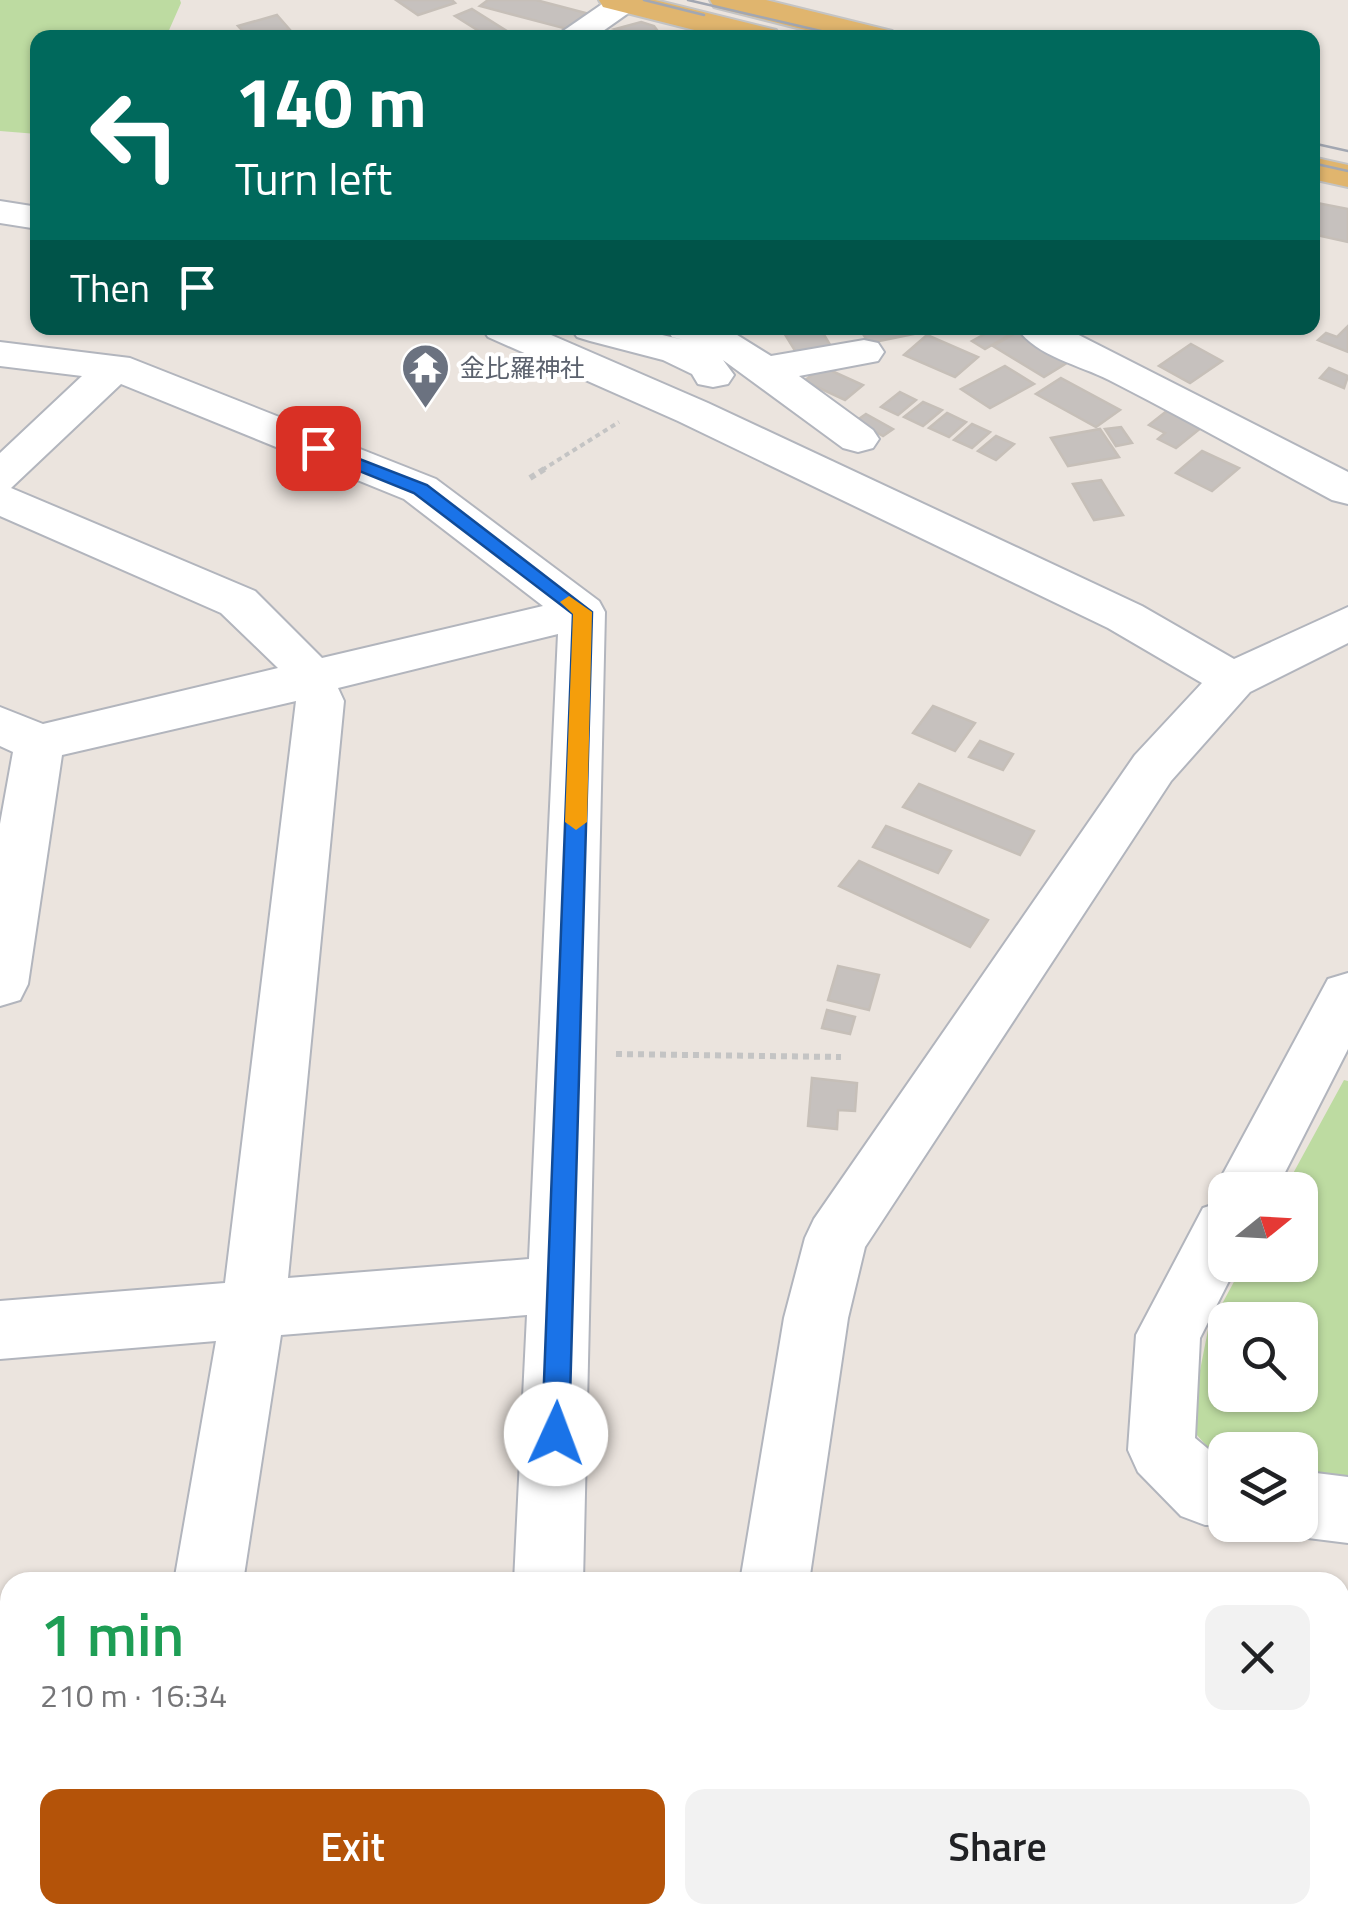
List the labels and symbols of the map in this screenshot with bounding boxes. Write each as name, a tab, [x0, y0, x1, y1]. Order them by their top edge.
temple icon: 金比羅神社	[399, 342, 451, 410]
place label: 金比羅神社	[460, 349, 585, 387]
pin	[276, 406, 361, 491]
north arrow	[1208, 1172, 1318, 1282]
position arrow	[504, 1382, 608, 1486]

